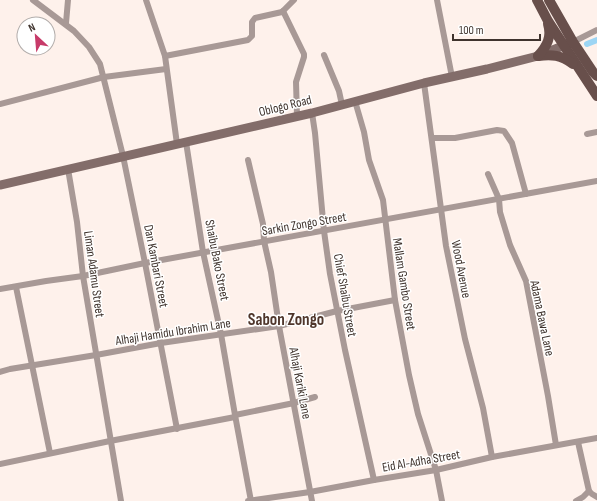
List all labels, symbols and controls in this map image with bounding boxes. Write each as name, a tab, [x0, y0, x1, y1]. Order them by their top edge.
north arrow	[16, 16, 56, 56]
scale bar	[453, 16, 540, 42]
text: N	[26, 20, 37, 35]
text: 100 m	[459, 23, 484, 38]
street label: Oblogo Road	[257, 92, 313, 120]
street label: Sarkin Zongo Street	[261, 209, 348, 239]
street label: Shaibu Bako Street	[201, 218, 233, 302]
street label: Dan Kambari Street	[140, 223, 172, 309]
street label: Liman Adamu Street	[80, 230, 108, 319]
street label: Mallam Gambo Street	[389, 237, 419, 331]
street label: Wood Avenue	[448, 239, 474, 299]
street label: Chief Shaibu Street	[330, 252, 360, 338]
street label: Adama Bawa Lane	[526, 278, 558, 357]
district label: Sabon Zongo	[248, 310, 324, 330]
street label: Alhaji Hamidu Ibrahim Lane	[113, 315, 232, 349]
street label: Alhaji Kariki Lane	[285, 345, 315, 420]
street label: Eid Al-Adha Street	[381, 446, 461, 476]

